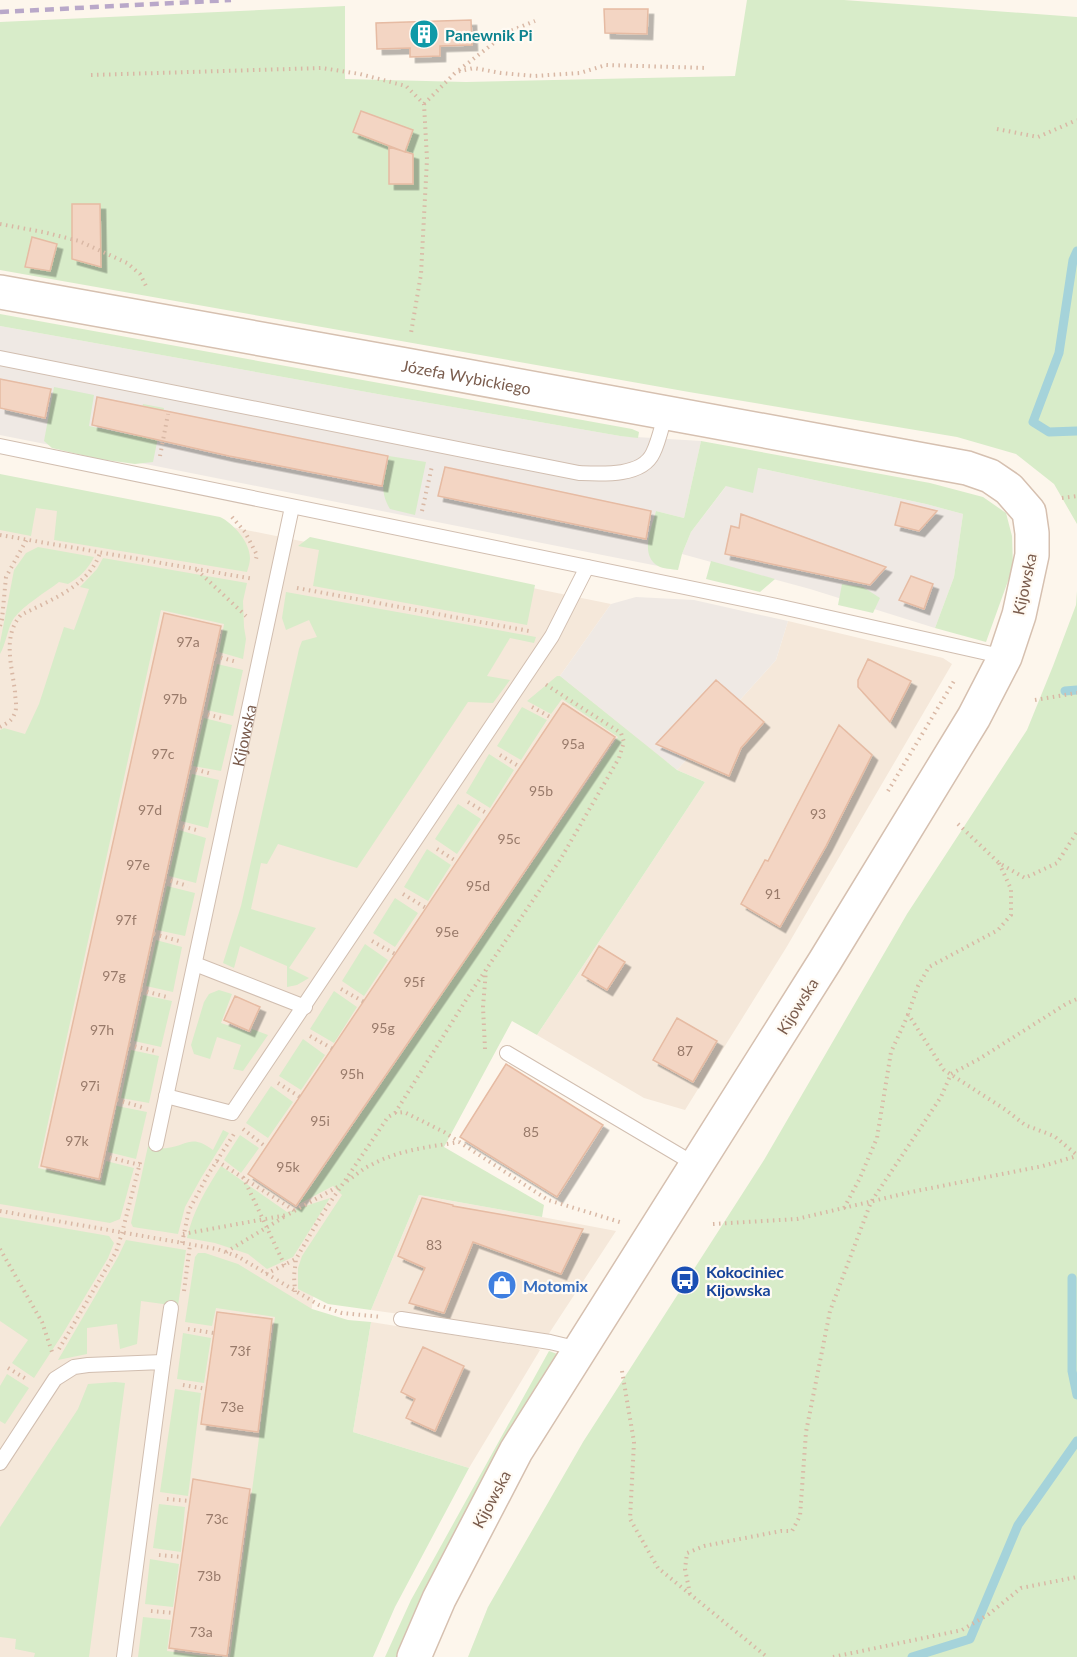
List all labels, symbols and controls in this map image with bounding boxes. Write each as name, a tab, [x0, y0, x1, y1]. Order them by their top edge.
building icon: Panewnik Pi	[408, 18, 440, 50]
place label: Panewnik Pi	[445, 25, 533, 44]
street label: Józefa Wybickiego	[400, 355, 533, 397]
street label: Kijowska	[1008, 551, 1040, 617]
house number: 97a	[176, 633, 200, 650]
house number: 97b	[163, 690, 187, 707]
street label: Kijowska	[227, 703, 259, 768]
house number: 95a	[561, 735, 585, 752]
house number: 97c	[152, 745, 175, 762]
house number: 95b	[529, 782, 553, 799]
house number: 97d	[138, 801, 162, 818]
house number: 93	[810, 805, 826, 822]
house number: 95c	[498, 830, 521, 847]
house number: 97e	[126, 856, 150, 873]
house number: 95d	[466, 877, 490, 894]
house number: 91	[765, 885, 781, 902]
house number: 97f	[115, 911, 137, 928]
house number: 95e	[435, 923, 459, 940]
house number: 97g	[102, 967, 126, 984]
house number: 95f	[403, 973, 425, 990]
street label: Kijowska	[772, 974, 822, 1038]
house number: 95g	[371, 1019, 395, 1036]
house number: 97h	[90, 1021, 114, 1038]
house number: 87	[677, 1042, 693, 1059]
house number: 95h	[340, 1065, 364, 1082]
house number: 97i	[80, 1077, 100, 1094]
house number: 95i	[310, 1112, 330, 1129]
house number: 85	[523, 1123, 539, 1140]
house number: 97k	[65, 1132, 90, 1149]
house number: 95k	[276, 1158, 301, 1175]
house number: 83	[426, 1236, 442, 1253]
place label: Kokociniec Kijowska	[706, 1262, 784, 1299]
bus stop icon: Kokociniec Kijowska	[669, 1264, 701, 1296]
shop icon: Motomix	[486, 1269, 518, 1301]
place label: Motomix	[523, 1276, 588, 1295]
house number: 73f	[229, 1342, 251, 1359]
house number: 73e	[220, 1398, 244, 1415]
street label: Kijowska	[468, 1467, 514, 1531]
house number: 73c	[206, 1510, 229, 1527]
house number: 73b	[197, 1567, 221, 1584]
house number: 73a	[189, 1623, 213, 1640]

